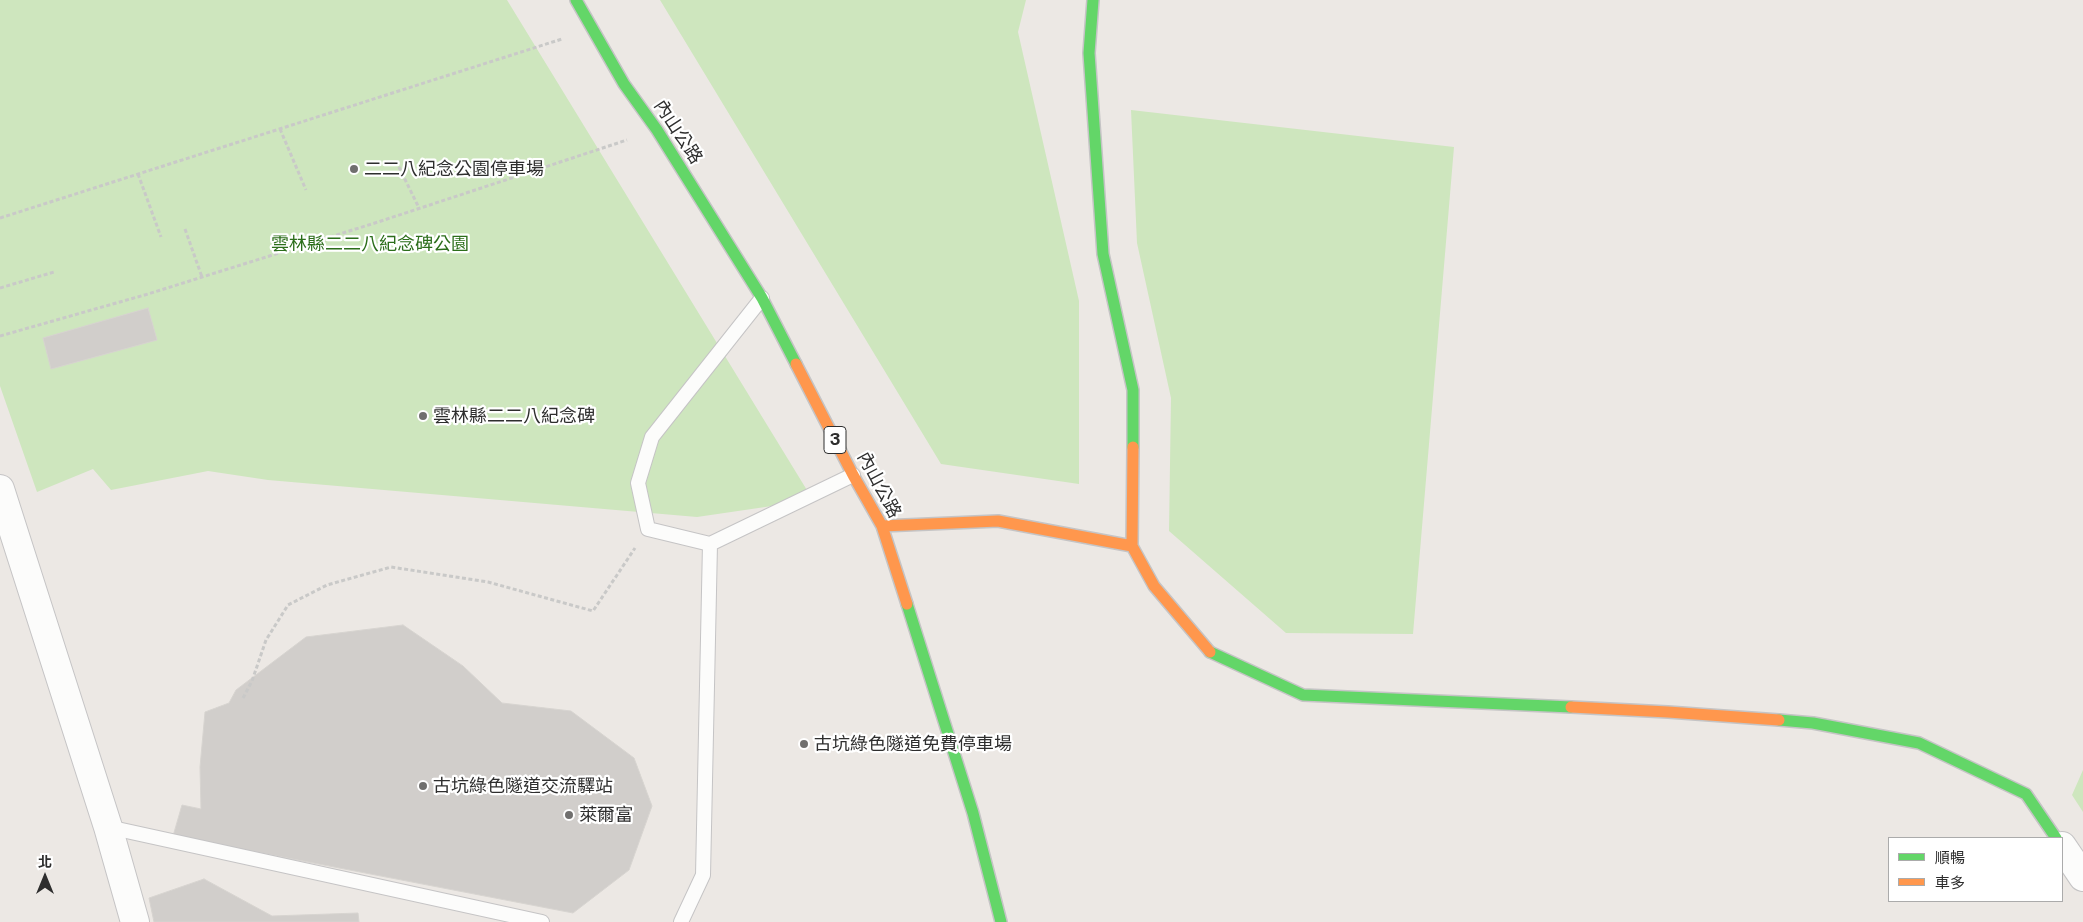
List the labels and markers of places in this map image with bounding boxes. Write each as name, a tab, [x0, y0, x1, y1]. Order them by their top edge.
place label: 二二八紀念公園停車場	[364, 158, 544, 180]
marker: 二二八紀念公園停車場	[348, 163, 360, 175]
place label: 雲林縣二二八紀念碑	[433, 405, 595, 427]
marker: 雲林縣二二八紀念碑	[417, 410, 429, 422]
place label: 古坑綠色隧道免費停車場	[814, 733, 1012, 755]
marker: 古坑綠色隧道免費停車場	[798, 738, 810, 750]
place label: 古坑綠色隧道交流驛站	[433, 775, 613, 797]
marker: 古坑綠色隧道交流驛站	[417, 780, 429, 792]
place label: 萊爾富	[579, 804, 633, 826]
marker: 萊爾富	[563, 809, 575, 821]

